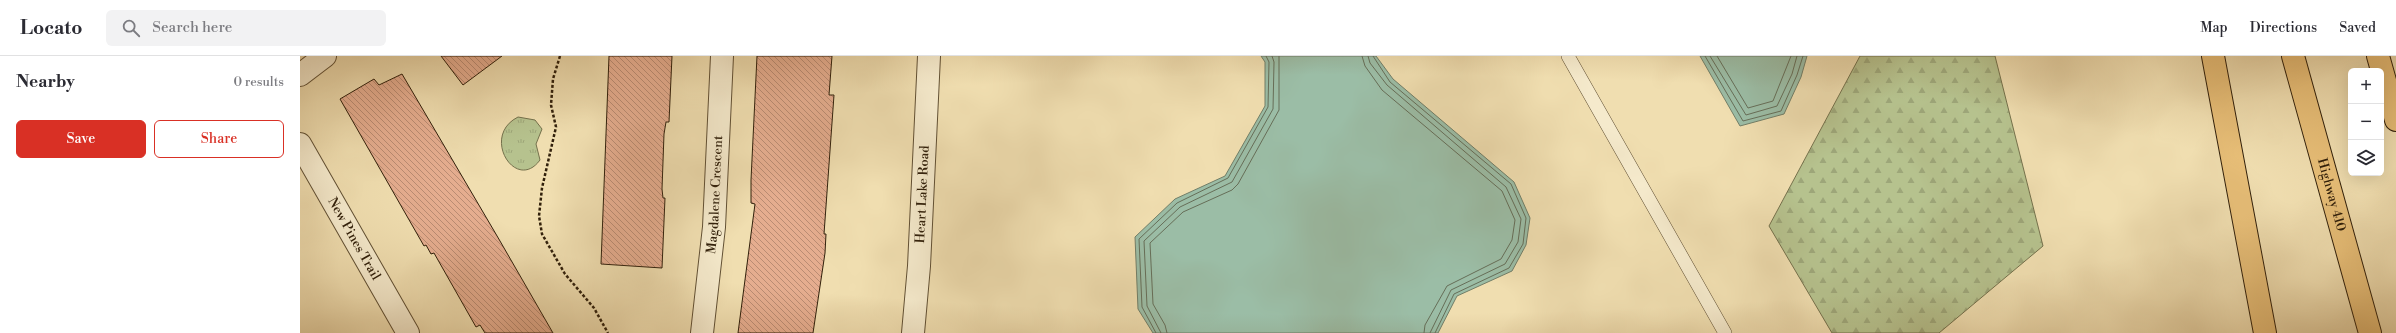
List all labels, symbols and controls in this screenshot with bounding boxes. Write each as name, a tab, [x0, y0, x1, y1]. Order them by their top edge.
search box	[106, 10, 386, 46]
text: Locato	[20, 16, 82, 40]
icon: search	[120, 17, 142, 39]
text: Search here	[152, 18, 232, 37]
text: Map	[2200, 19, 2228, 37]
text: Directions	[2250, 19, 2317, 37]
text: Saved	[2339, 19, 2376, 37]
map controls	[2348, 68, 2384, 176]
button: +	[2348, 68, 2384, 104]
text: Nearby	[16, 71, 75, 93]
text: 0 results	[233, 74, 284, 90]
button: −	[2348, 104, 2384, 140]
button: Save	[16, 120, 146, 158]
button: Share	[154, 120, 284, 158]
street label: Magdalene Crescent	[703, 135, 726, 255]
button: layers	[2348, 140, 2384, 176]
street label: Heart Lake Road	[912, 144, 933, 244]
street label: Highway 410	[2314, 156, 2349, 233]
street label: New Pines Trail	[324, 194, 384, 283]

